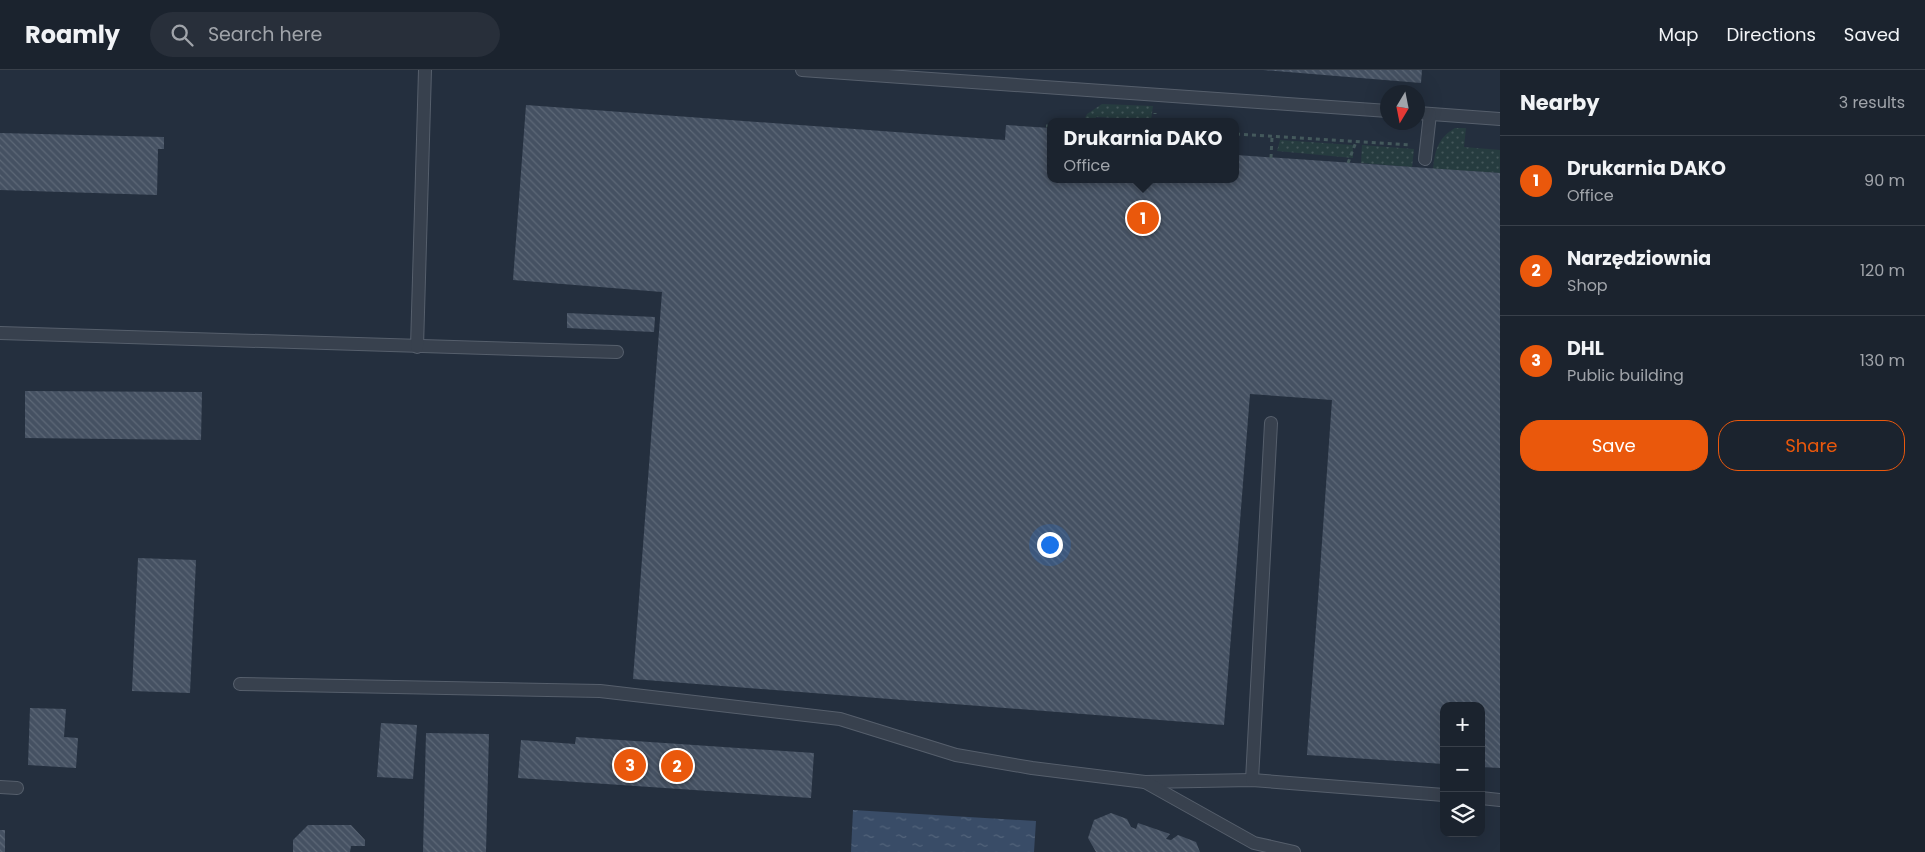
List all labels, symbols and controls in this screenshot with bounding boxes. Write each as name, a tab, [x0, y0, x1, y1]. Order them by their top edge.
search box	[150, 12, 500, 57]
text: Roamly	[25, 18, 120, 51]
icon: search	[168, 21, 196, 49]
text: Search here	[208, 21, 322, 48]
text: Map	[1659, 22, 1698, 47]
text: Directions	[1726, 22, 1816, 47]
text: Saved	[1844, 22, 1900, 47]
north arrow	[1380, 85, 1425, 130]
text: Nearby	[1520, 88, 1600, 117]
text: 3 results	[1839, 91, 1905, 114]
popup	[1047, 118, 1239, 183]
text: Drukarnia DAKO	[1064, 125, 1222, 152]
text: Office	[1064, 154, 1110, 177]
text: Drukarnia DAKO	[1567, 155, 1726, 182]
text: 1	[1533, 169, 1539, 192]
text: 90 m	[1864, 169, 1905, 192]
text: Office	[1567, 184, 1614, 207]
pin: 1	[1127, 199, 1159, 237]
text: Narzędziownia	[1567, 245, 1711, 272]
text: 2	[1531, 259, 1541, 282]
text: 120 m	[1860, 259, 1905, 282]
text: Shop	[1567, 274, 1608, 297]
text: DHL	[1567, 335, 1604, 362]
text: 3	[1531, 349, 1541, 372]
text: 130 m	[1860, 349, 1905, 372]
text: Public building	[1567, 364, 1684, 387]
button: Save	[1520, 420, 1708, 471]
button: Share	[1718, 420, 1905, 471]
your location	[1037, 532, 1063, 558]
map controls	[1440, 702, 1485, 837]
button: +	[1440, 702, 1485, 747]
pin: 3	[614, 746, 646, 784]
pin: 2	[661, 747, 693, 785]
button: −	[1440, 747, 1485, 792]
button: layers	[1440, 792, 1485, 837]

